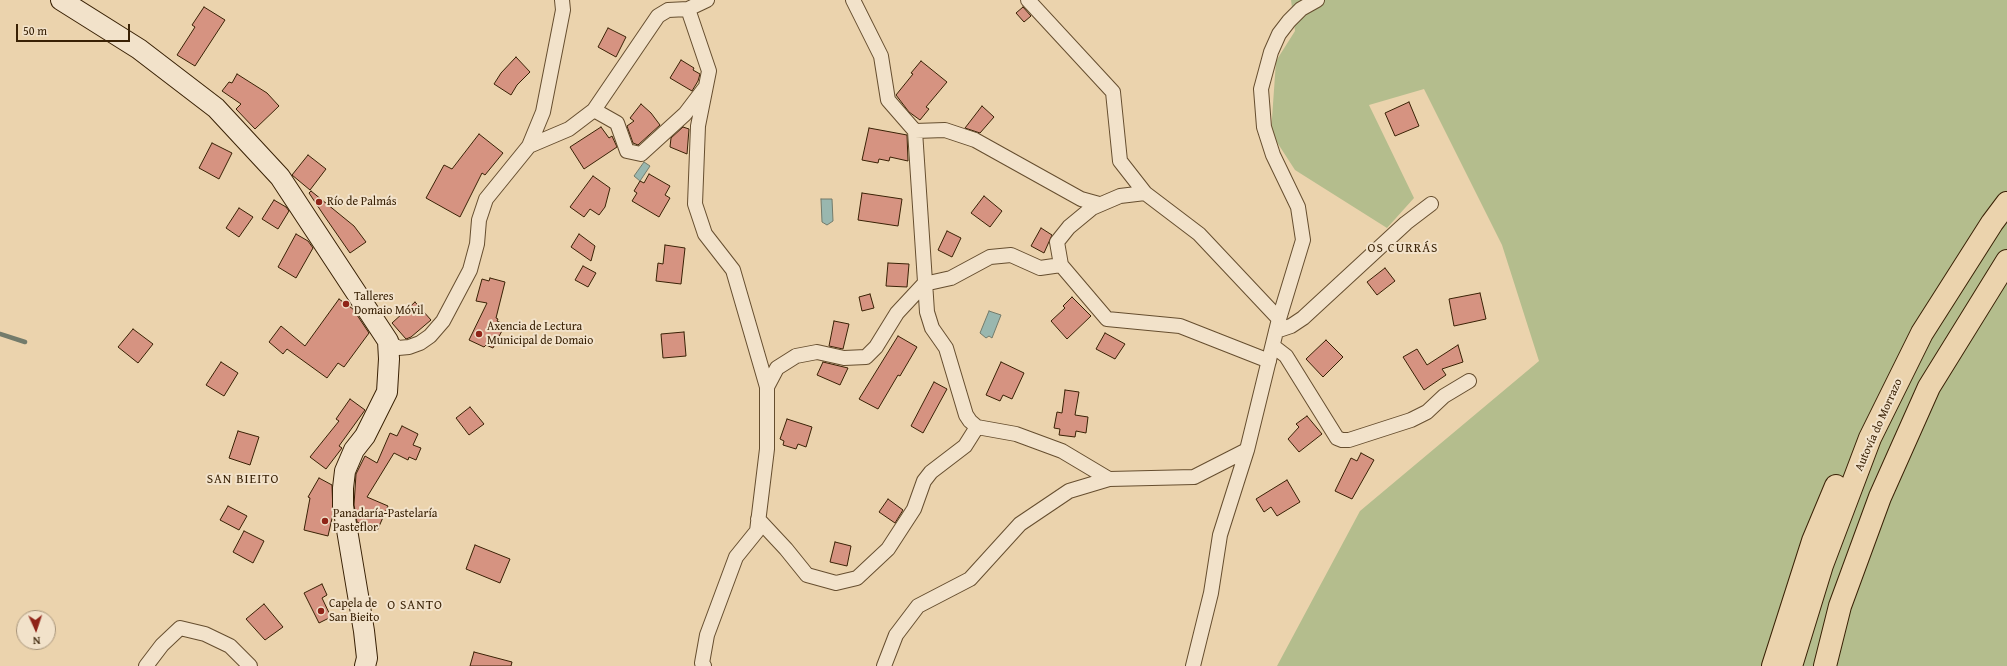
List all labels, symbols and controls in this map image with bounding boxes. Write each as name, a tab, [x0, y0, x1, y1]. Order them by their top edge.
scale bar	[18, 16, 132, 42]
text: 50 m	[23, 22, 47, 39]
place label: Río de Palmás	[327, 195, 396, 209]
marker: Río de Palmás	[314, 197, 324, 207]
district label: OS CURRÁS	[1368, 241, 1438, 257]
place label: Talleres Domaio Móvil	[354, 290, 424, 318]
marker: Talleres Domaio Móvil	[341, 299, 351, 309]
place label: Axencia de Lectura Municipal de Domaio	[487, 320, 593, 348]
marker: Axencia de Lectura Municipal de Domaio	[474, 329, 484, 339]
street label: Autovía do Morrazo	[1852, 377, 1906, 473]
district label: SAN BIEITO	[207, 472, 279, 488]
place label: Panadaría-Pastelaría Pasteflor	[333, 507, 437, 535]
marker: Panadaría-Pastelaría Pasteflor	[320, 516, 330, 526]
place label: Capela de San Bieito	[329, 597, 379, 625]
district label: O SANTO	[387, 598, 443, 614]
marker: Capela de San Bieito	[316, 606, 326, 616]
north arrow	[16, 610, 56, 650]
text: N	[32, 633, 41, 649]

